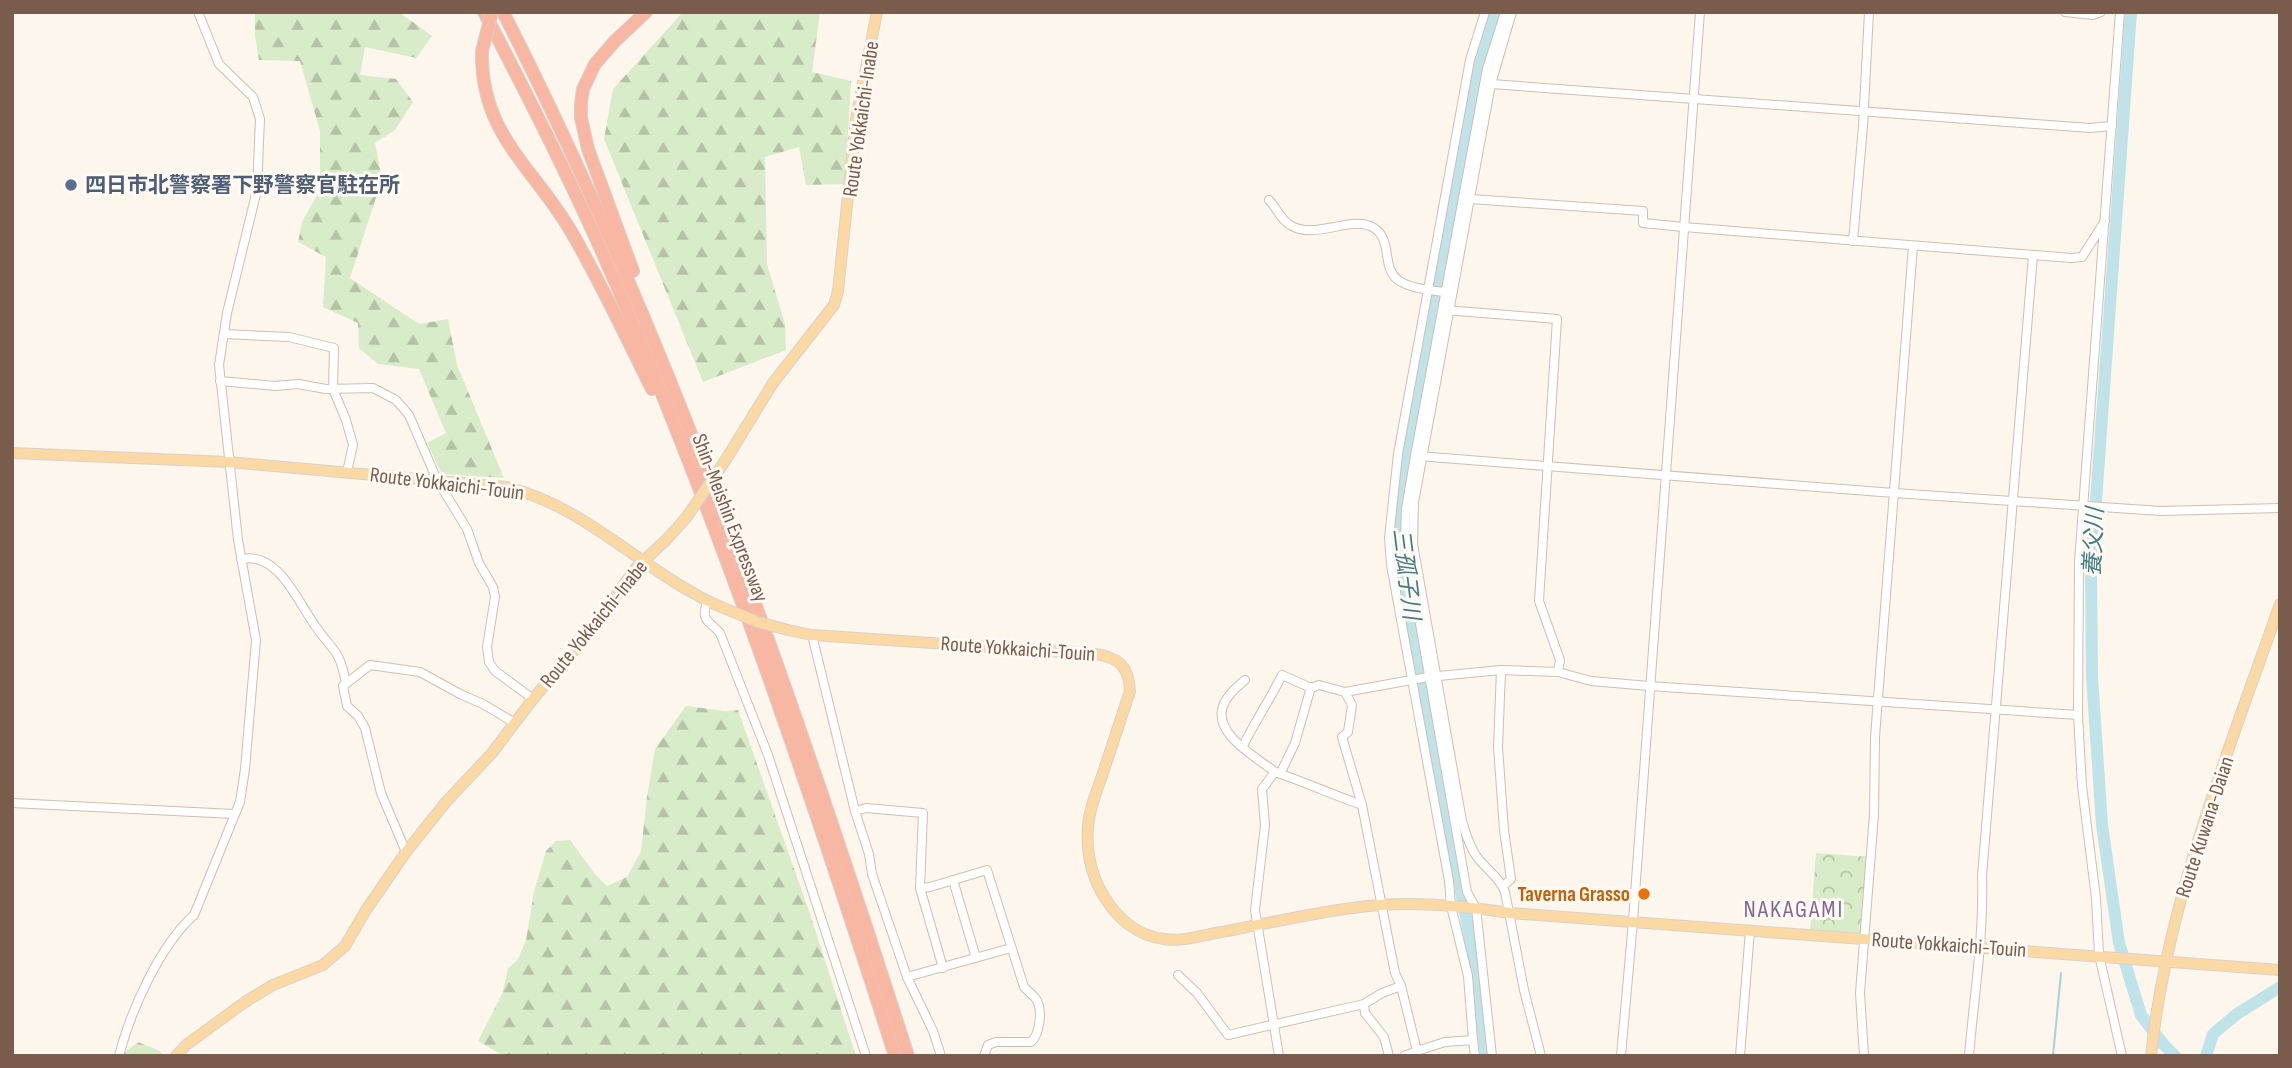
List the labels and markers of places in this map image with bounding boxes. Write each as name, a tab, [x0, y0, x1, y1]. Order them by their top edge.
place label: 四日市北警察署下野警察官駐在所	[85, 173, 400, 198]
marker: 四日市北警察署下野警察官駐在所	[63, 177, 79, 193]
place label: Taverna Grasso	[1517, 882, 1630, 907]
marker: Taverna Grasso	[1636, 886, 1652, 902]

